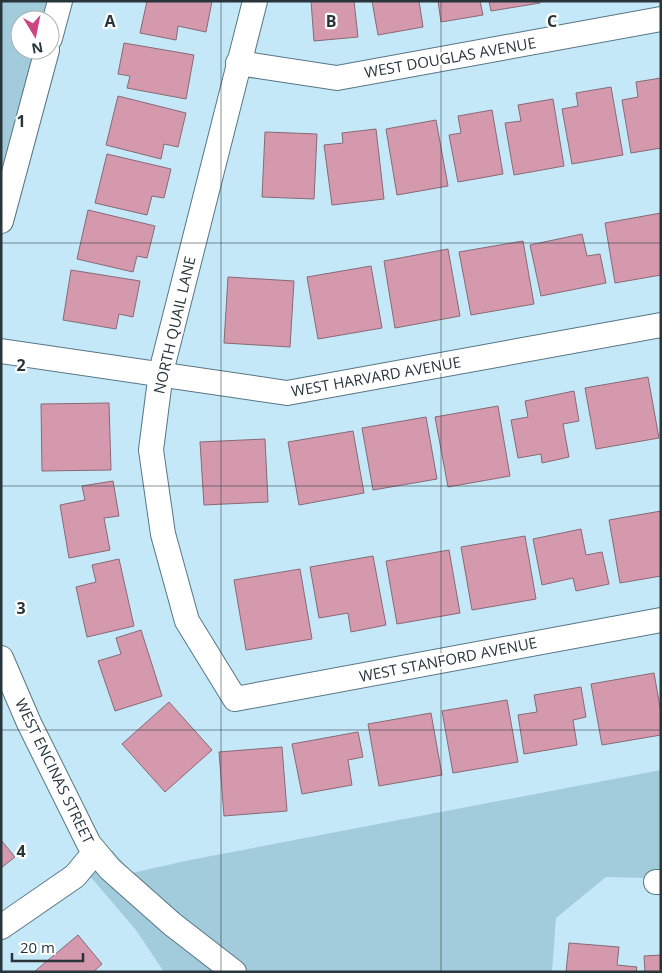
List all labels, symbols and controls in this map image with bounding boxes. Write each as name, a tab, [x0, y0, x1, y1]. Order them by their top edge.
north arrow	[10, 10, 60, 60]
text: A	[104, 10, 116, 32]
text: B	[326, 10, 336, 32]
text: C	[547, 10, 557, 32]
street label: WEST DOUGLAS AVENUE	[363, 32, 537, 82]
text: N	[30, 38, 45, 59]
text: 1	[16, 110, 26, 132]
street label: NORTH QUAIL LANE	[148, 254, 200, 396]
street label: WEST HARVARD AVENUE	[289, 351, 463, 401]
text: 2	[16, 354, 26, 376]
text: 3	[16, 597, 26, 619]
street label: WEST STANFORD AVENUE	[357, 632, 539, 686]
street label: WEST ENCINAS STREET	[11, 695, 99, 848]
text: 4	[16, 840, 26, 862]
scale bar	[12, 930, 84, 962]
text: 20 m	[20, 937, 55, 957]

